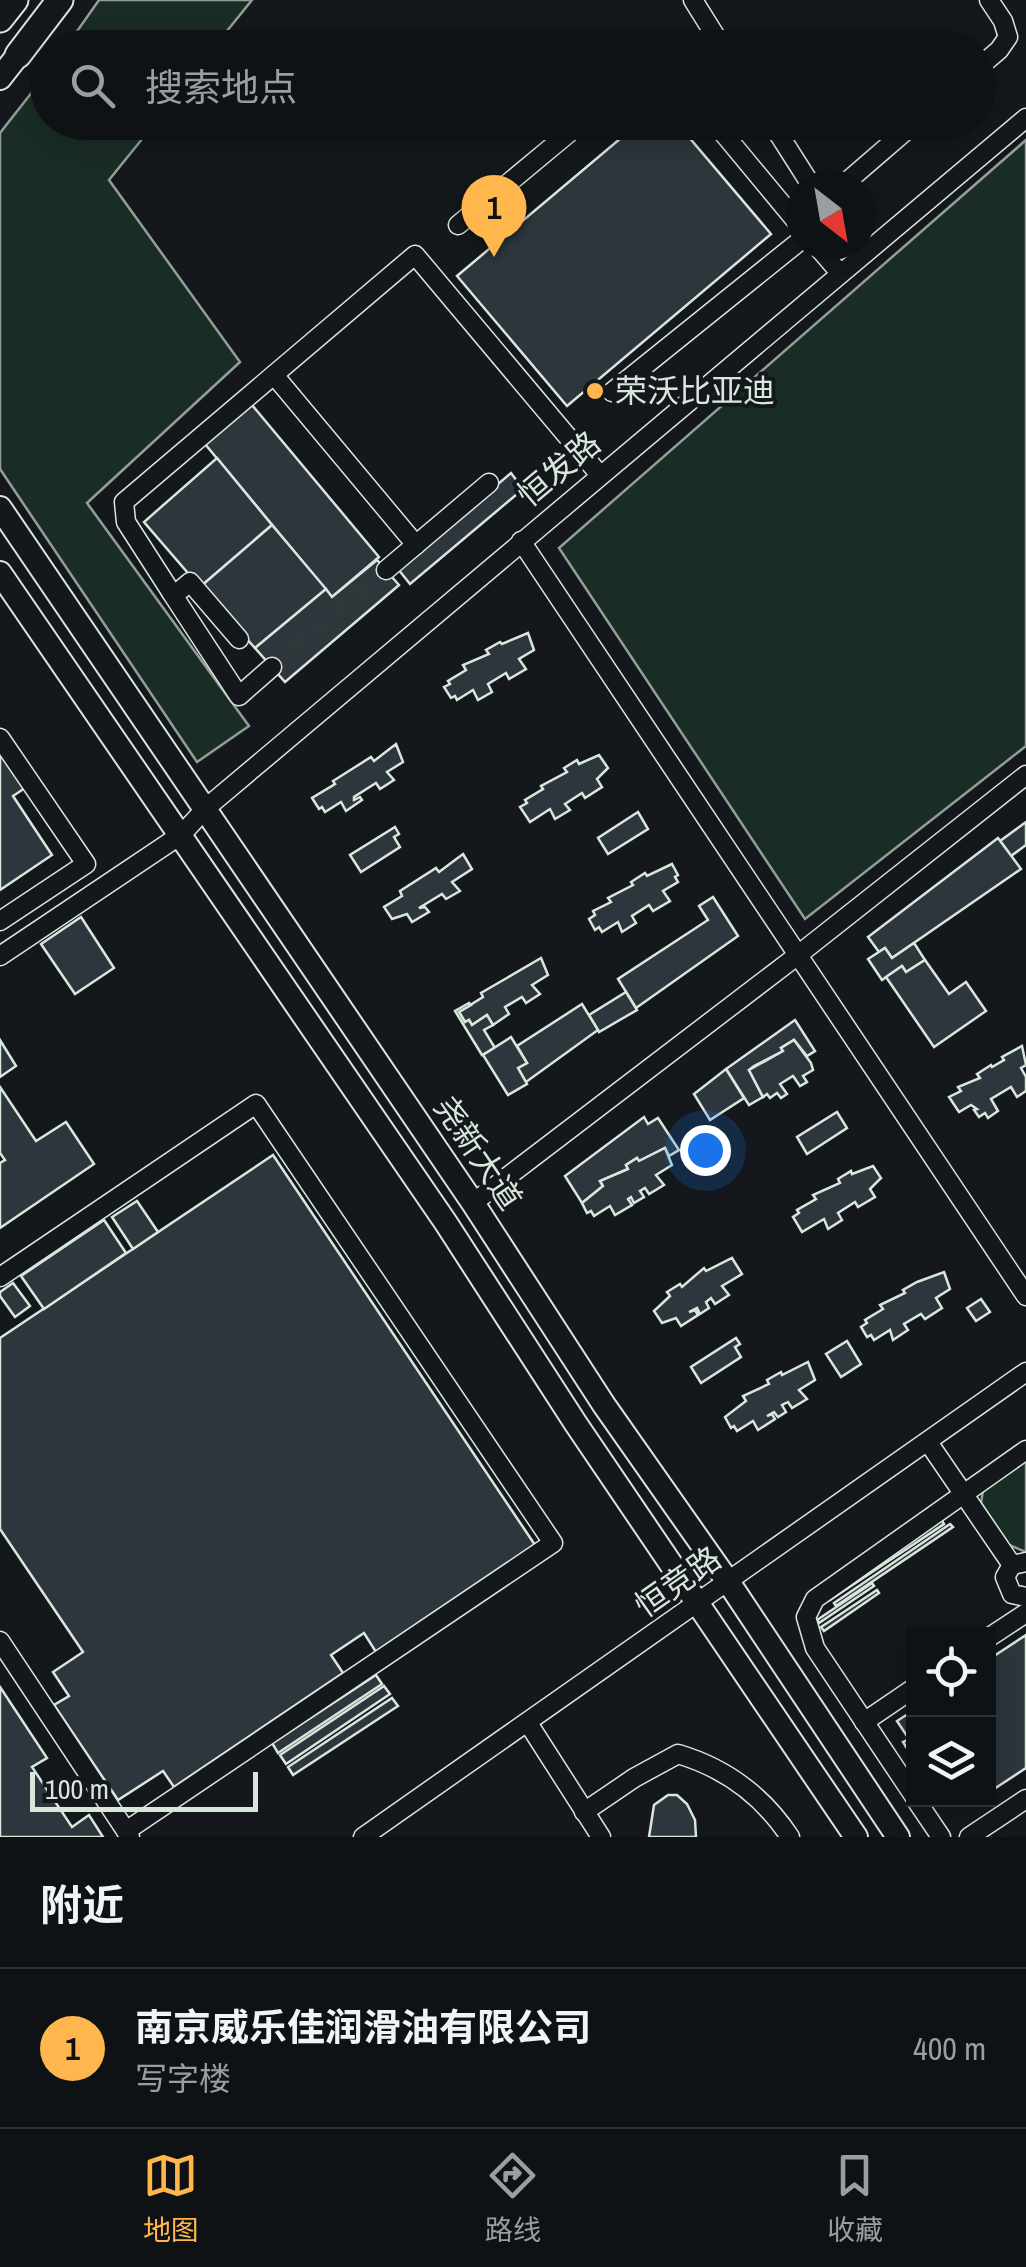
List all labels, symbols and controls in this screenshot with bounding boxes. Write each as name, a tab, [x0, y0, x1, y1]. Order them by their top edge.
search box	[30, 30, 996, 140]
icon: search	[65, 58, 120, 113]
text: 搜索地点	[145, 62, 297, 113]
north arrow	[786, 170, 876, 260]
pin: 1	[462, 174, 526, 257]
place label: 荣沃比亚迪	[615, 369, 775, 412]
marker: 荣沃比亚迪	[584, 380, 606, 402]
street label: 恒发路	[508, 421, 609, 516]
street label: 尧新大道	[425, 1088, 532, 1218]
your location	[680, 1125, 731, 1176]
street label: 恒竞路	[626, 1536, 729, 1627]
map controls	[906, 1627, 996, 1807]
button: locate	[906, 1627, 996, 1717]
button: layers	[906, 1717, 996, 1807]
scale bar	[30, 1767, 258, 1812]
text: 100 m	[45, 1770, 109, 1808]
text: 附近	[40, 1877, 124, 1933]
text: 南京威乐佳润滑油有限公司	[135, 2002, 591, 2053]
text: 1	[65, 2027, 80, 2070]
text: 400 m	[913, 2027, 986, 2070]
text: 写字楼	[135, 2057, 231, 2100]
tab: 地图	[143, 2148, 199, 2249]
tab: 路线	[485, 2148, 541, 2249]
tab: 收藏	[827, 2148, 883, 2249]

